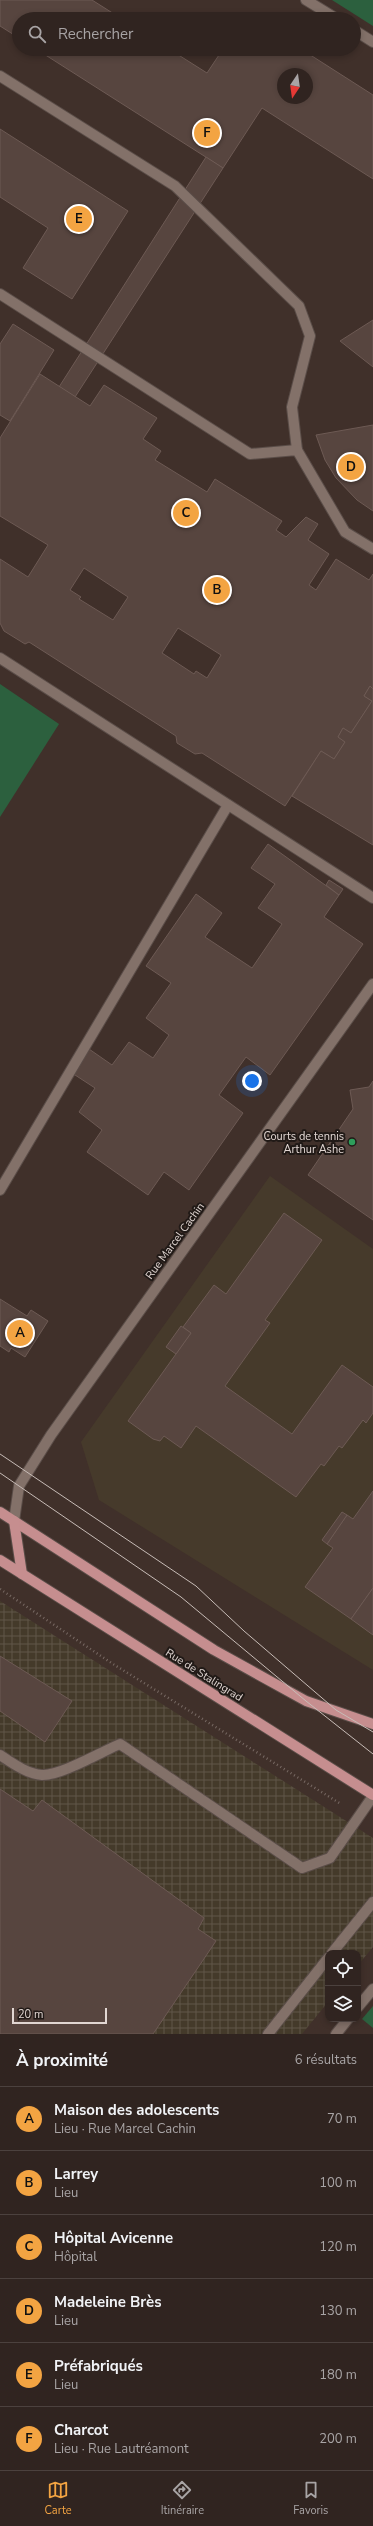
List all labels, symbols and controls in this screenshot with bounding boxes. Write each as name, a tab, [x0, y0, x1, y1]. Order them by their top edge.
search box	[12, 12, 361, 56]
icon: search	[26, 23, 48, 45]
text: Rechercher	[58, 24, 133, 44]
north arrow	[277, 68, 313, 104]
pin: F	[194, 118, 220, 148]
pin: E	[66, 204, 92, 234]
pin: D	[338, 452, 364, 482]
pin: C	[173, 498, 199, 528]
pin: B	[204, 575, 230, 605]
your location	[242, 1071, 262, 1091]
place label: Courts de tennis Arthur Ashe	[263, 1129, 344, 1157]
marker: Courts de tennis Arthur Ashe	[347, 1137, 357, 1147]
street label: Rue Marcel Cachin	[142, 1200, 208, 1282]
pin: A	[7, 1318, 33, 1348]
street label: Rue de Stalingrad	[163, 1645, 245, 1705]
map controls	[325, 1950, 361, 2022]
button: locate	[325, 1950, 361, 1986]
button: layers	[325, 1986, 361, 2022]
scale bar	[12, 2006, 107, 2025]
text: 20 m	[18, 2007, 43, 2022]
text: À proximité	[16, 2049, 108, 2072]
text: 6 résultats	[295, 2051, 357, 2069]
text: Maison des adolescents	[54, 2100, 219, 2120]
text: A	[24, 2110, 34, 2128]
text: 70 m	[327, 2110, 357, 2128]
text: Lieu · Rue Marcel Cachin	[54, 2120, 196, 2138]
text: Larrey	[54, 2164, 98, 2184]
text: B	[25, 2174, 33, 2192]
text: 100 m	[319, 2174, 357, 2192]
text: Lieu	[54, 2184, 78, 2202]
text: Hôpital Avicenne	[54, 2228, 173, 2248]
text: C	[25, 2238, 33, 2256]
text: 120 m	[319, 2238, 357, 2256]
text: Hôpital	[54, 2248, 97, 2266]
text: Madeleine Brès	[54, 2292, 162, 2312]
text: D	[24, 2302, 34, 2320]
text: 130 m	[319, 2302, 357, 2320]
text: Lieu	[54, 2312, 78, 2330]
text: Préfabriqués	[54, 2356, 143, 2376]
text: E	[25, 2366, 33, 2384]
text: 180 m	[319, 2366, 357, 2384]
text: Lieu	[54, 2376, 78, 2394]
text: Charcot	[54, 2420, 108, 2440]
text: F	[25, 2430, 33, 2448]
text: 200 m	[319, 2430, 357, 2448]
text: Lieu · Rue Lautréamont	[54, 2440, 189, 2458]
tab: Carte	[45, 2479, 72, 2518]
tab: Itinéraire	[161, 2479, 204, 2518]
tab: Favoris	[293, 2479, 328, 2518]

